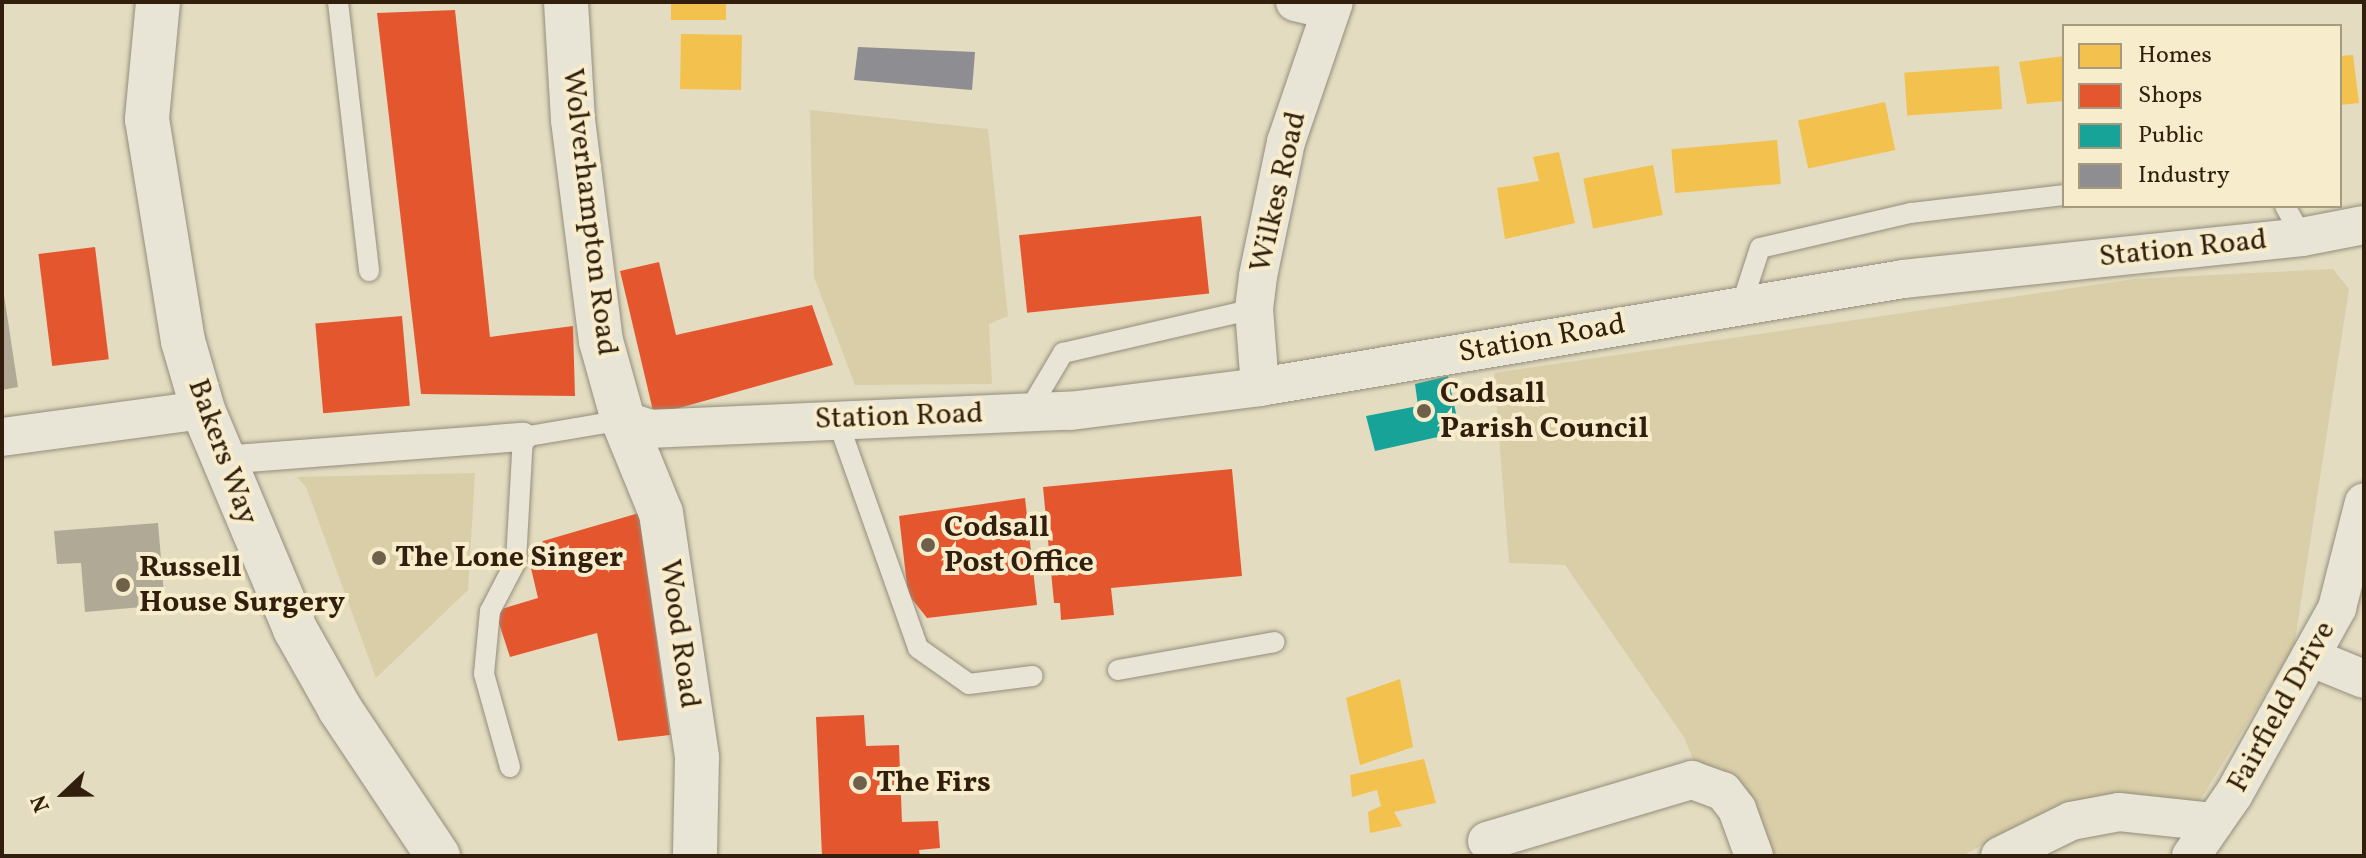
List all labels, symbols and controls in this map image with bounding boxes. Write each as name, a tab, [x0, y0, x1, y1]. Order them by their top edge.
legend	[2062, 24, 2342, 208]
text: Homes	[2138, 39, 2212, 73]
street label: Wolverhampton Road	[554, 66, 624, 358]
text: Shops	[2138, 79, 2202, 113]
street label: Wilkes Road	[1243, 108, 1315, 276]
text: Public	[2138, 119, 2204, 153]
text: Industry	[2138, 159, 2230, 193]
street label: Station Road	[2097, 222, 2269, 276]
street label: Station Road	[1456, 307, 1628, 371]
street label: Bakers Way	[179, 374, 265, 530]
place label: Codsall Parish Council	[1440, 376, 1649, 446]
street label: Station Road	[814, 396, 984, 438]
marker: Codsall Parish Council	[1415, 402, 1433, 420]
place label: Codsall Post Office	[944, 510, 1094, 580]
marker: Codsall Post Office	[919, 536, 937, 554]
place label: The Lone Singer	[395, 540, 623, 576]
marker: The Lone Singer	[370, 549, 388, 567]
place label: Russell House Surgery	[139, 550, 345, 620]
street label: Wood Road	[651, 557, 707, 711]
marker: Russell House Surgery	[114, 576, 132, 594]
street label: Fairfield Drive	[2220, 615, 2344, 799]
north arrow	[24, 754, 104, 834]
place label: The Firs	[876, 765, 991, 801]
marker: The Firs	[851, 774, 869, 792]
text: N	[24, 790, 59, 816]

